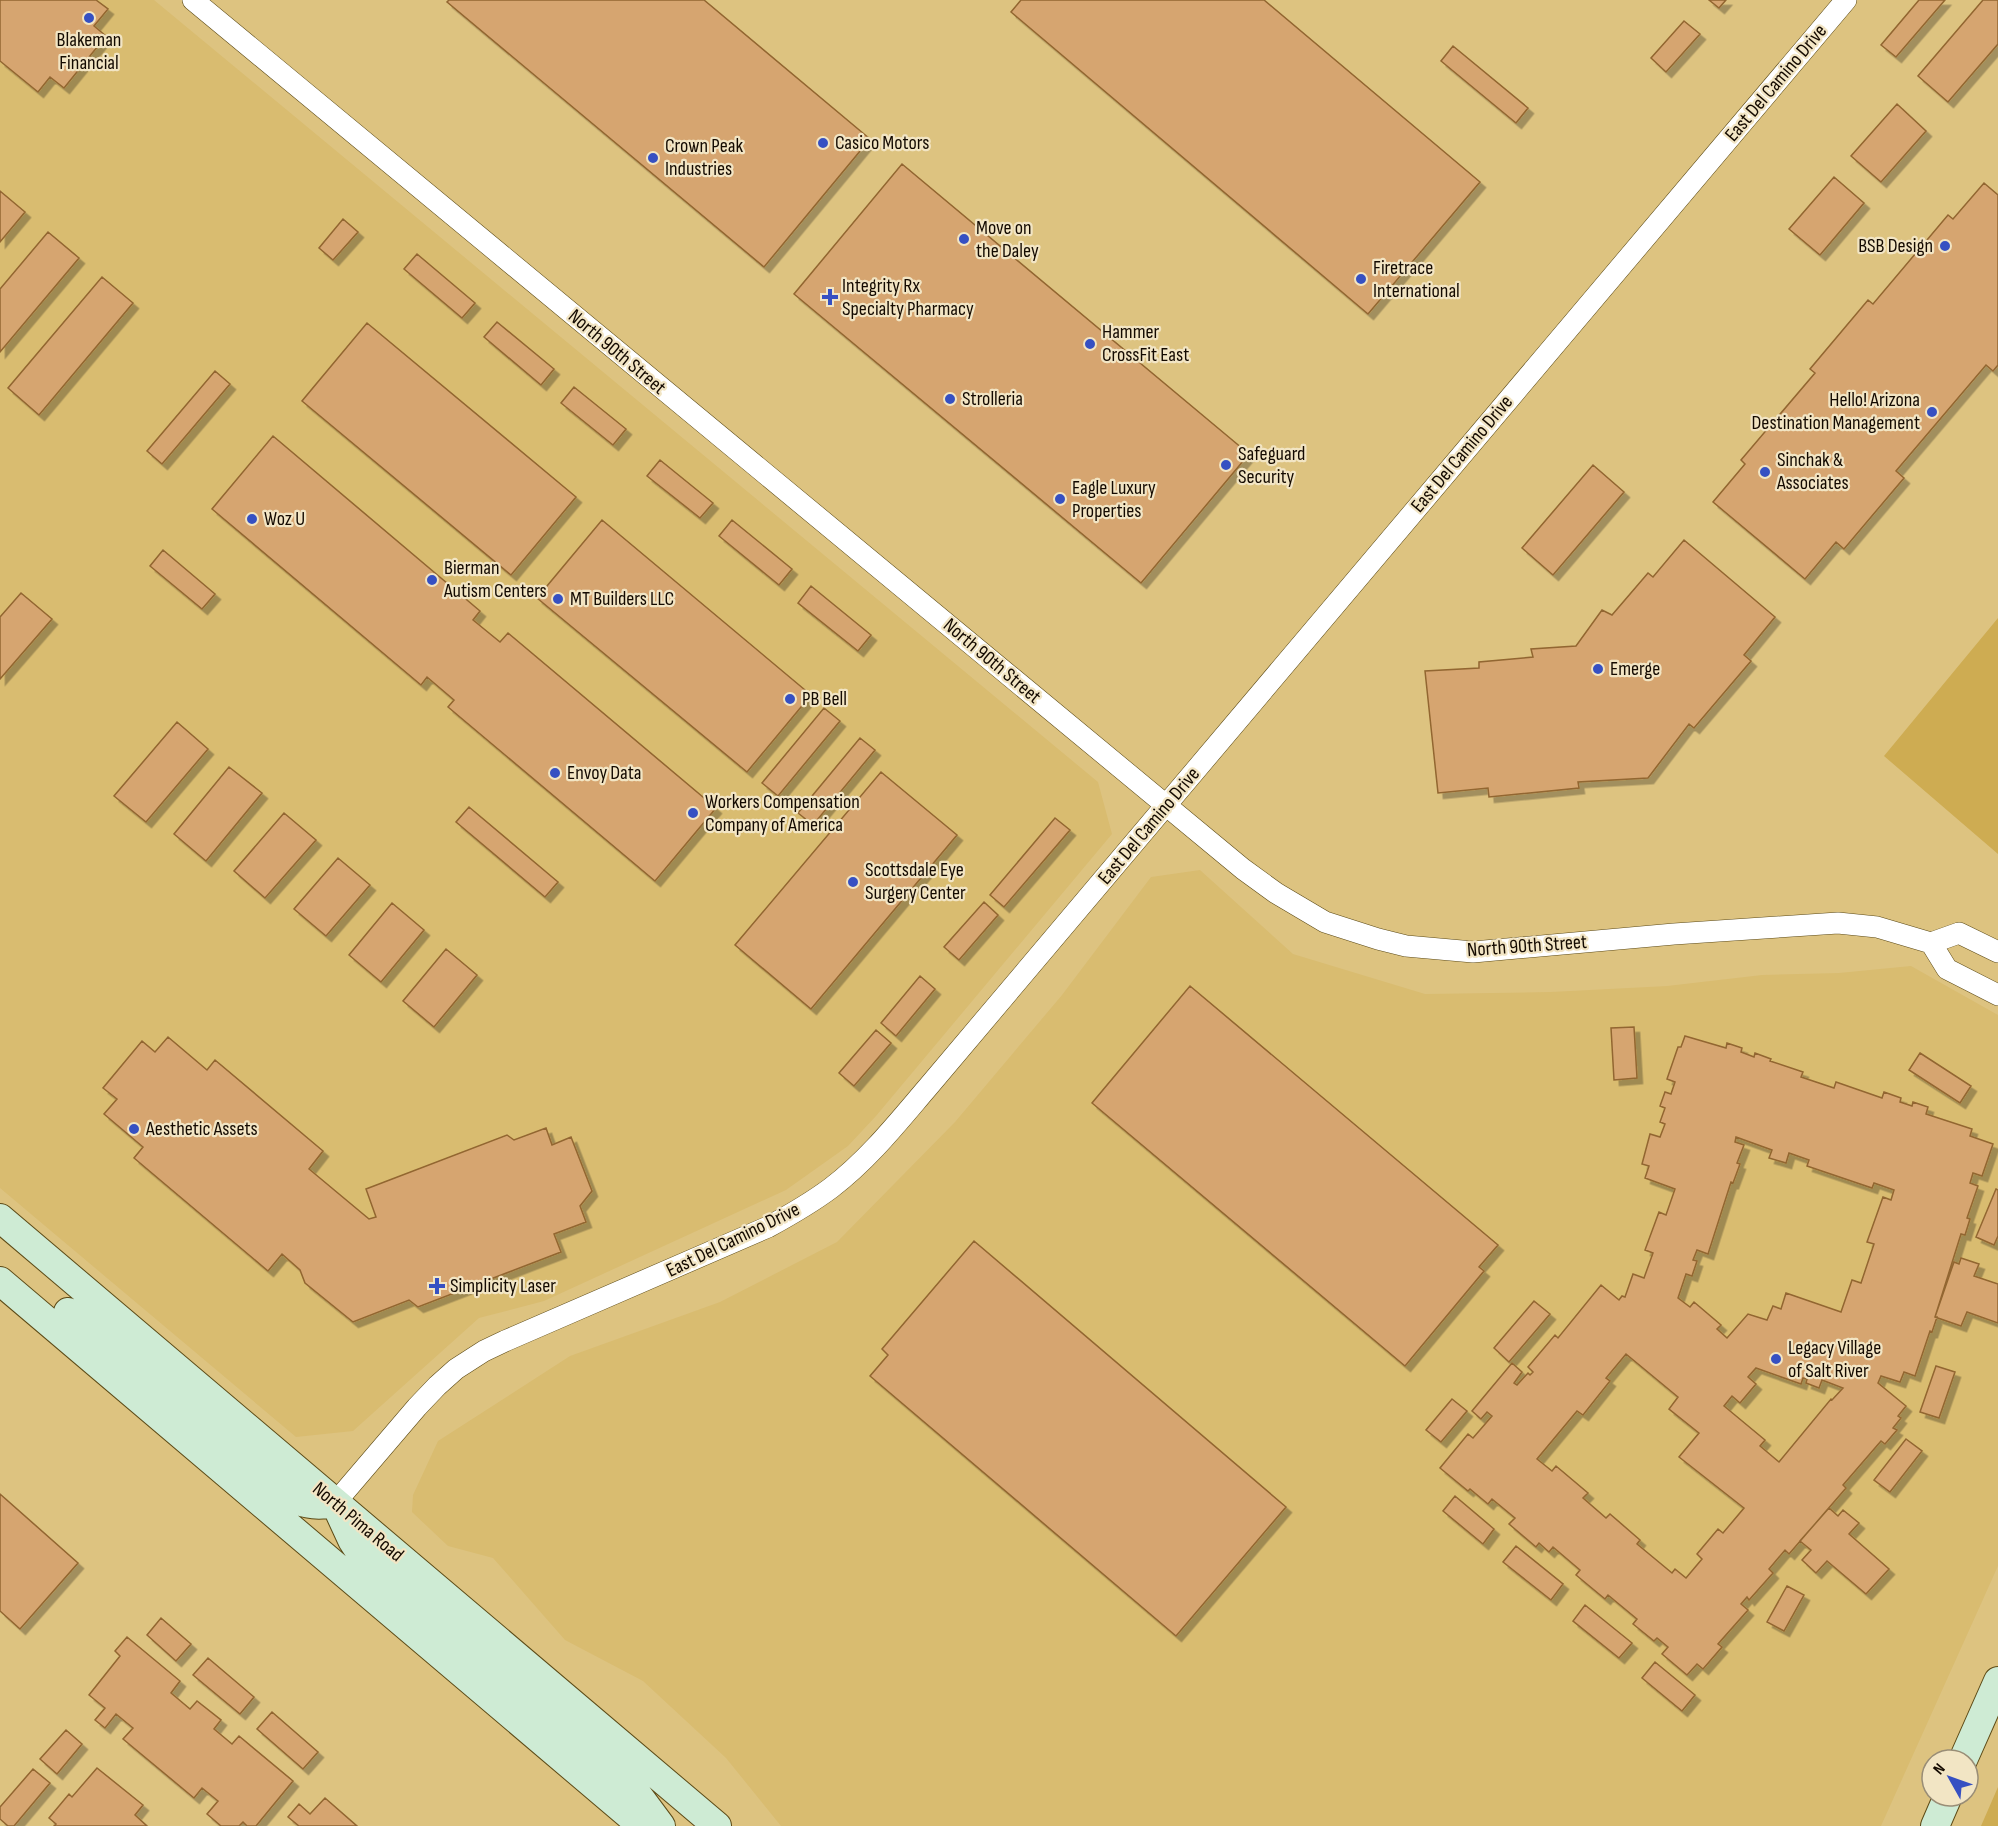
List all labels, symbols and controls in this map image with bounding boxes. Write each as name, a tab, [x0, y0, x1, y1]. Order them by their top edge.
marker: Blakeman Financial	[82, 11, 96, 25]
street label: East Del Camino Drive	[1720, 20, 1832, 146]
place label: Blakeman Financial	[57, 28, 121, 75]
place label: Casico Motors	[835, 131, 929, 155]
place label: Crown Peak Industries	[665, 134, 743, 181]
marker: Casico Motors	[816, 136, 830, 150]
marker: Crown Peak Industries	[646, 151, 660, 165]
place label: Move on the Daley	[976, 216, 1039, 263]
marker: Move on the Daley	[957, 232, 971, 246]
place label: BSB Design	[1858, 234, 1933, 258]
marker: BSB Design	[1938, 239, 1952, 253]
place label: Firetrace International	[1373, 256, 1460, 303]
marker: Firetrace International	[1354, 272, 1368, 286]
place label: Integrity Rx Specialty Pharmacy	[842, 274, 974, 321]
marker: Integrity Rx Specialty Pharmacy	[823, 290, 837, 304]
street label: North 90th Street	[563, 304, 671, 400]
place label: Hammer CrossFit East	[1102, 320, 1189, 367]
marker: Hammer CrossFit East	[1083, 337, 1097, 351]
place label: Strolleria	[962, 387, 1023, 411]
place label: Hello! Arizona Destination Management	[1752, 388, 1920, 435]
street label: East Del Camino Drive	[1406, 391, 1518, 517]
marker: Strolleria	[943, 392, 957, 406]
marker: Hello! Arizona Destination Management	[1925, 405, 1939, 419]
place label: Safeguard Security	[1238, 442, 1305, 489]
place label: Sinchak & Associates	[1776, 448, 1849, 495]
marker: Safeguard Security	[1219, 458, 1233, 472]
marker: Sinchak & Associates	[1758, 465, 1772, 479]
place label: Eagle Luxury Properties	[1072, 476, 1156, 523]
marker: Eagle Luxury Properties	[1053, 492, 1067, 506]
place label: Woz U	[264, 507, 305, 531]
marker: Woz U	[245, 512, 259, 526]
place label: Bierman Autism Centers	[443, 556, 547, 603]
marker: Bierman Autism Centers	[425, 573, 439, 587]
place label: MT Builders LLC	[570, 587, 674, 611]
marker: MT Builders LLC	[551, 592, 565, 606]
street label: North 90th Street	[938, 613, 1046, 709]
place label: Emerge	[1610, 657, 1660, 681]
marker: Emerge	[1591, 662, 1605, 676]
place label: PB Bell	[802, 687, 847, 711]
marker: PB Bell	[783, 692, 797, 706]
place label: Envoy Data	[567, 761, 641, 785]
street label: East Del Camino Drive	[1093, 763, 1205, 889]
marker: Envoy Data	[548, 766, 562, 780]
place label: Workers Compensation Company of America	[705, 790, 860, 837]
marker: Workers Compensation Company of America	[686, 806, 700, 820]
place label: Scottsdale Eye Surgery Center	[865, 858, 966, 905]
marker: Scottsdale Eye Surgery Center	[846, 875, 860, 889]
street label: North 90th Street	[1466, 930, 1588, 962]
place label: Aesthetic Assets	[145, 1117, 258, 1141]
marker: Aesthetic Assets	[127, 1122, 141, 1136]
street label: East Del Camino Drive	[662, 1197, 804, 1283]
place label: Simplicity Laser	[450, 1274, 556, 1298]
marker: Simplicity Laser	[428, 1277, 446, 1295]
place label: Legacy Village of Salt River	[1788, 1336, 1881, 1383]
marker: Legacy Village of Salt River	[1769, 1352, 1783, 1366]
street label: North Pima Road	[308, 1477, 408, 1567]
north arrow	[1920, 1748, 1980, 1808]
text: N	[1930, 1760, 1950, 1779]

